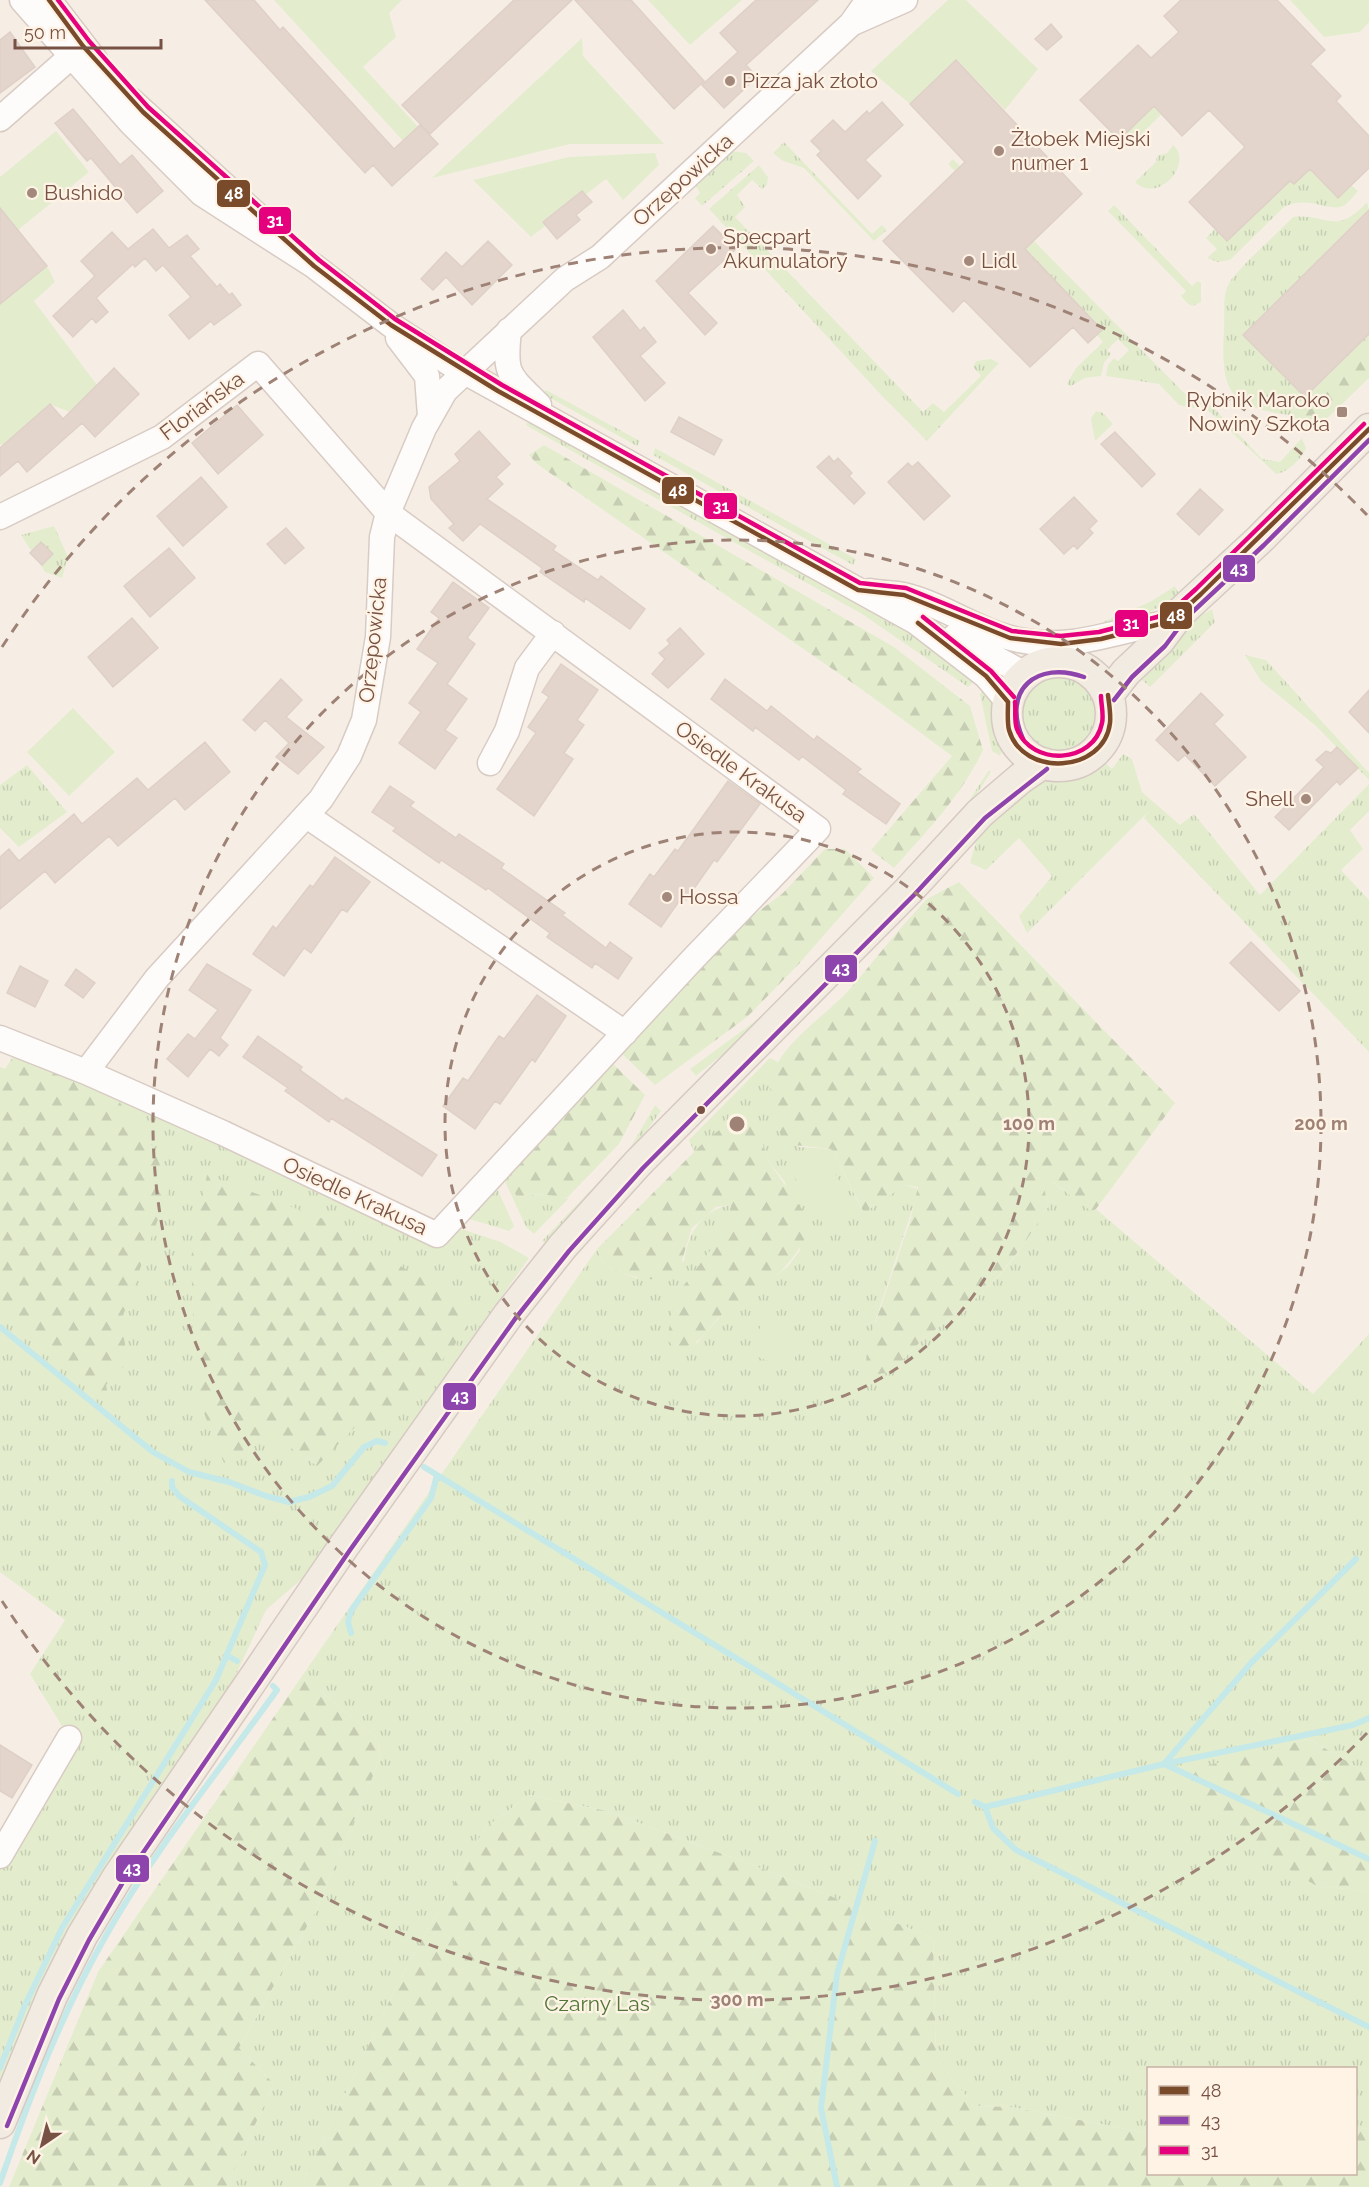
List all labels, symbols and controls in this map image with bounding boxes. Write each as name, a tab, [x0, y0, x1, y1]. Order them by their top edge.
scale bar	[15, 12, 160, 50]
text: 50 m	[24, 22, 66, 43]
place label: Pizza jak złoto	[742, 68, 878, 93]
marker: Pizza jak złoto	[723, 74, 737, 88]
place label: Żłobek Miejski numer 1	[1011, 126, 1151, 175]
street label: Orzepowicka	[627, 128, 738, 231]
marker: Żłobek Miejski numer 1	[992, 144, 1006, 158]
line badge: 48	[216, 179, 251, 208]
place label: Bushido	[44, 180, 123, 205]
text: 48	[225, 184, 243, 203]
marker: Bushido	[25, 186, 39, 200]
line badge: 31	[258, 206, 292, 235]
text: 31	[267, 211, 284, 230]
place label: Specpart Akumulatory	[723, 224, 848, 273]
marker: Specpart Akumulatory	[704, 242, 718, 256]
place label: Lidl	[981, 248, 1017, 273]
marker: Lidl	[962, 254, 976, 268]
street label: Floriańska	[155, 366, 249, 445]
place label: Rybnik Maroko Nowiny Szkoła	[1186, 387, 1330, 436]
marker: Rybnik Maroko Nowiny Szkoła	[1335, 405, 1349, 419]
line badge: 48	[661, 476, 695, 505]
text: 48	[669, 481, 687, 500]
line badge: 31	[703, 492, 738, 520]
text: 31	[713, 497, 730, 516]
line badge: 43	[1222, 554, 1256, 583]
text: 43	[1230, 559, 1248, 578]
street label: Orzepowicka	[353, 576, 392, 704]
line badge: 48	[1159, 601, 1193, 630]
text: 48	[1167, 606, 1185, 625]
line badge: 31	[1114, 609, 1149, 638]
text: 31	[1123, 614, 1140, 633]
street label: Osiedle Krakusa	[671, 715, 812, 828]
place label: Shell	[1245, 786, 1294, 811]
marker: Shell	[1299, 792, 1313, 806]
place label: Hossa	[679, 884, 739, 909]
marker: Hossa	[660, 890, 674, 904]
line badge: 43	[824, 954, 858, 983]
text: 43	[832, 959, 850, 978]
unlabelled marker	[695, 1104, 707, 1116]
text: 100 m	[1003, 1113, 1055, 1134]
text: 200 m	[1294, 1113, 1348, 1134]
centre of rings	[727, 1114, 747, 1134]
street label: Osiedle Krakusa	[279, 1151, 432, 1240]
line badge: 43	[442, 1382, 477, 1411]
text: 43	[451, 1387, 469, 1406]
line badge: 43	[115, 1854, 150, 1883]
text: 43	[123, 1859, 141, 1878]
text: 300 m	[710, 1989, 764, 2010]
park label: Czarny Las	[544, 1991, 650, 2016]
legend	[1147, 2067, 1357, 2175]
text: 48	[1201, 2080, 1222, 2101]
text: 43	[1201, 2110, 1220, 2131]
north arrow	[12, 2115, 72, 2175]
text: 31	[1201, 2140, 1219, 2161]
text: N	[23, 2146, 44, 2168]

